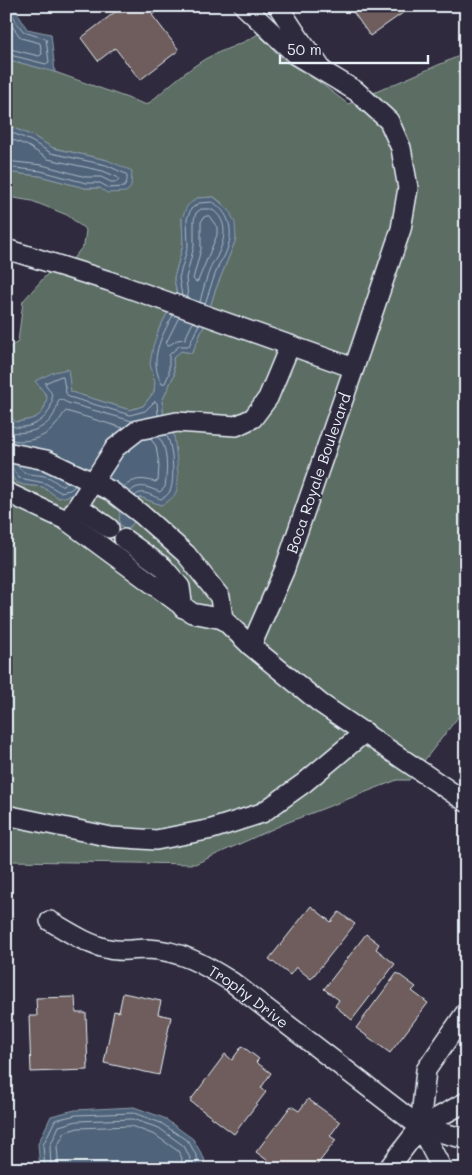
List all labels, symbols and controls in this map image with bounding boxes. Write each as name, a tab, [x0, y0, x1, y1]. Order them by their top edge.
scale bar	[280, 32, 427, 64]
text: 50 m	[287, 39, 322, 59]
street label: Boca Royale Boulevard	[281, 390, 355, 556]
street label: Trophy Drive	[205, 960, 293, 1032]

